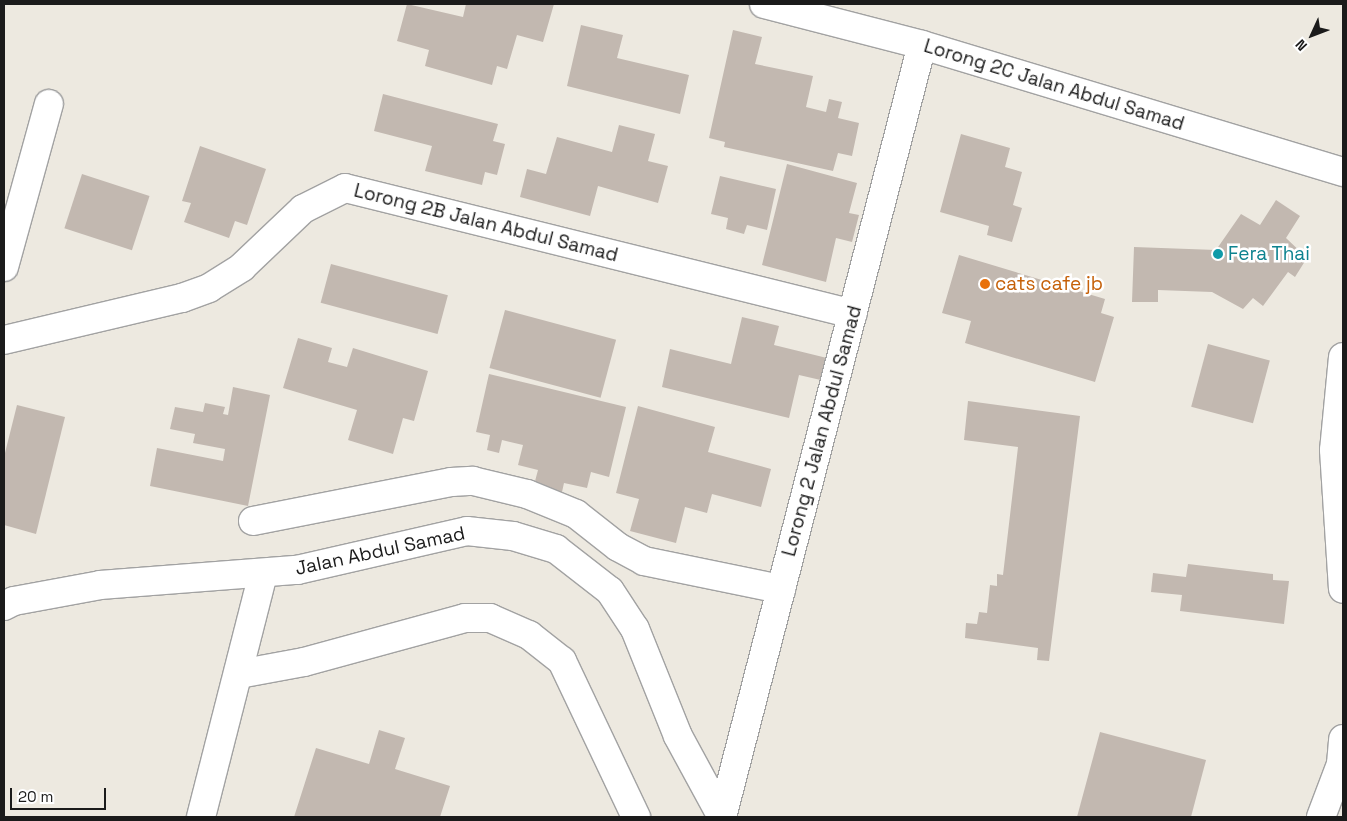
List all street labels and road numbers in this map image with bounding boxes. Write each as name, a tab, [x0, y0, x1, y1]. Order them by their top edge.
street label: Lorong 2C Jalan Abdul Samad	[921, 34, 1187, 136]
street label: Lorong 2B Jalan Abdul Samad	[352, 179, 620, 267]
street label: Lorong 2 Jalan Abdul Samad	[777, 303, 867, 559]
street label: Jalan Abdul Samad	[293, 522, 467, 580]

